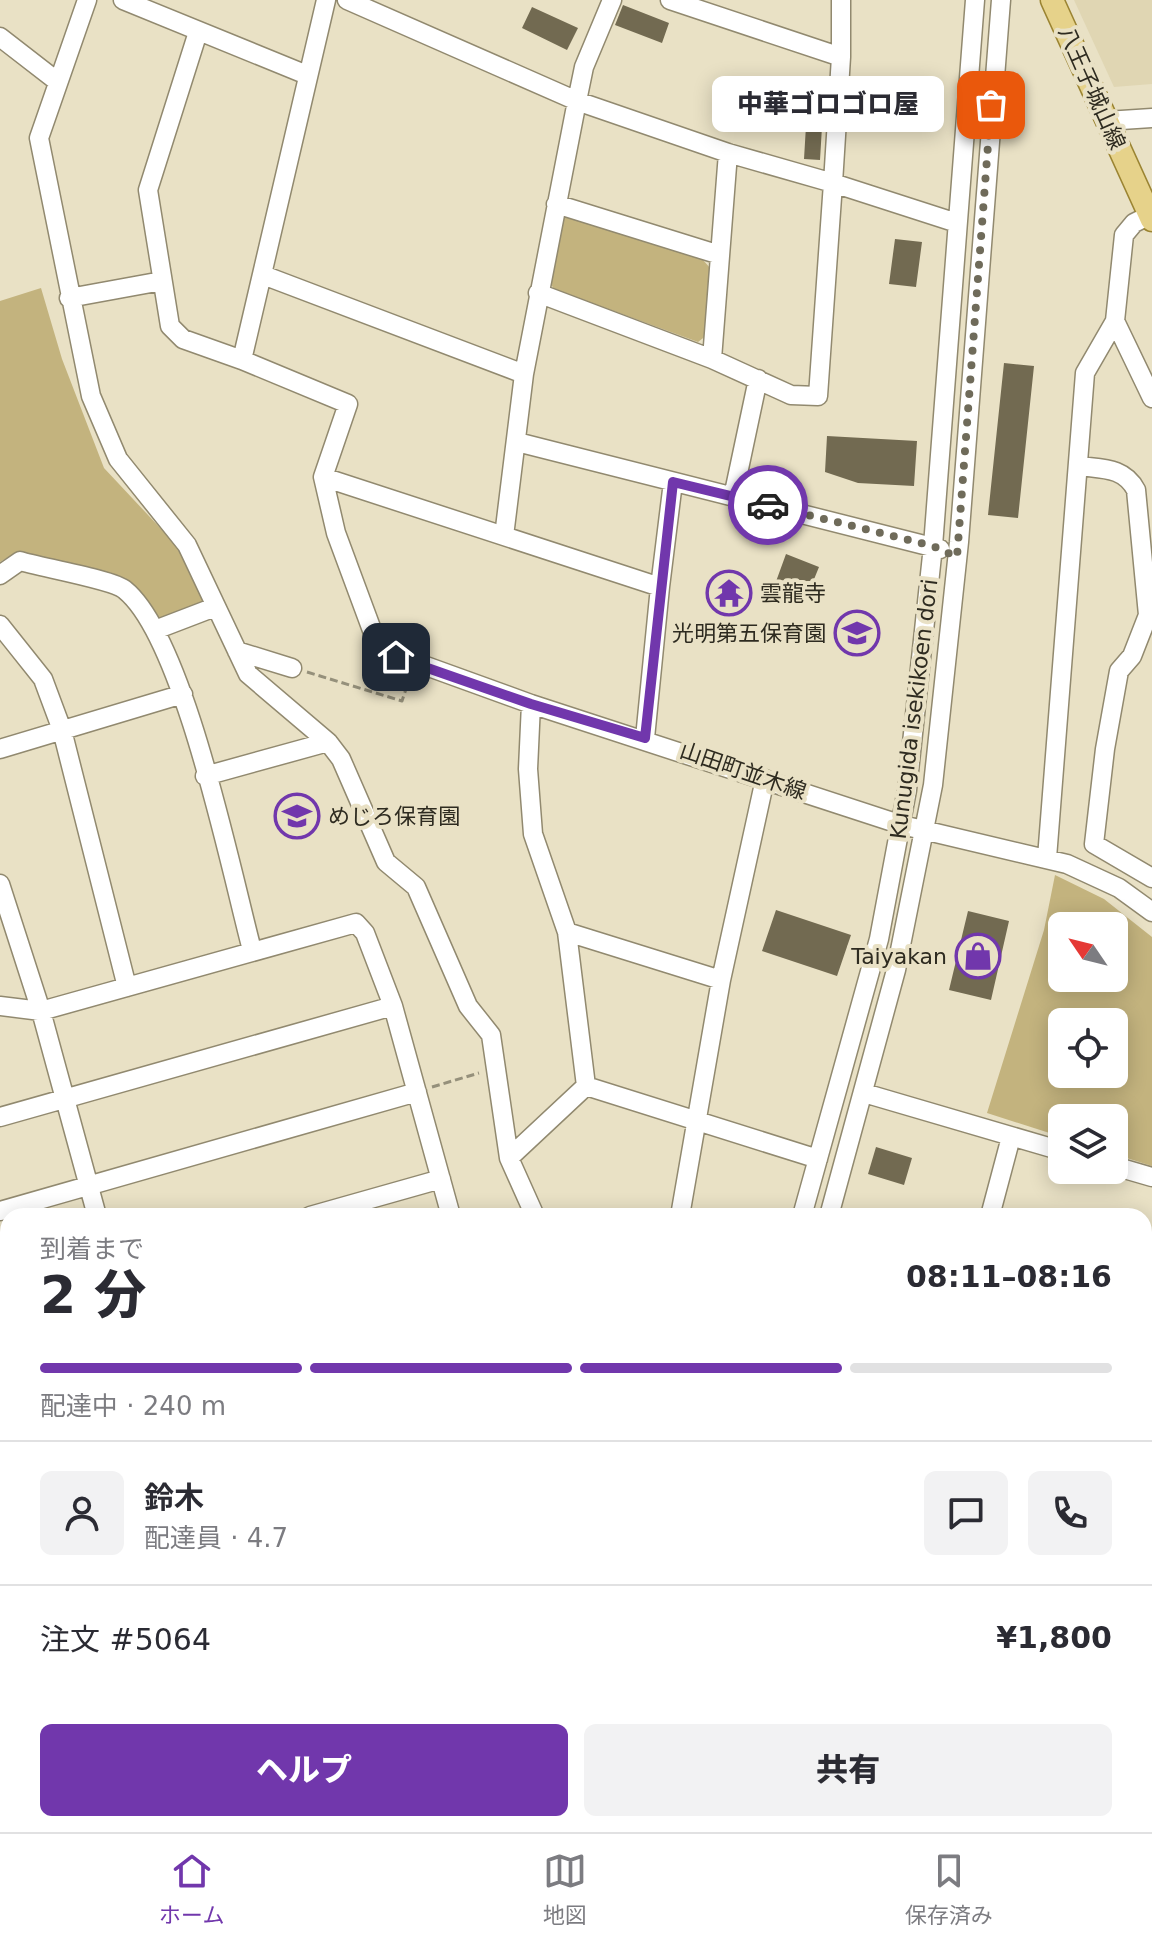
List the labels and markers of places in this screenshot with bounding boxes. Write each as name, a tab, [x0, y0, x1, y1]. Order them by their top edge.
pin	[957, 71, 1025, 139]
callout: 中華ゴロゴロ屋	[711, 77, 943, 133]
temple icon: 雲龍寺	[705, 569, 753, 617]
place label: 雲龍寺	[760, 581, 826, 606]
school or university icon: 光明第五保育園	[833, 609, 881, 657]
place label: 光明第五保育園	[672, 621, 826, 646]
pin	[362, 623, 430, 691]
school or university icon: めじろ保育園	[273, 792, 321, 840]
place label: めじろ保育園	[328, 804, 460, 829]
shop icon: Taiyakan	[954, 932, 1002, 980]
place label: Taiyakan	[850, 944, 947, 969]

